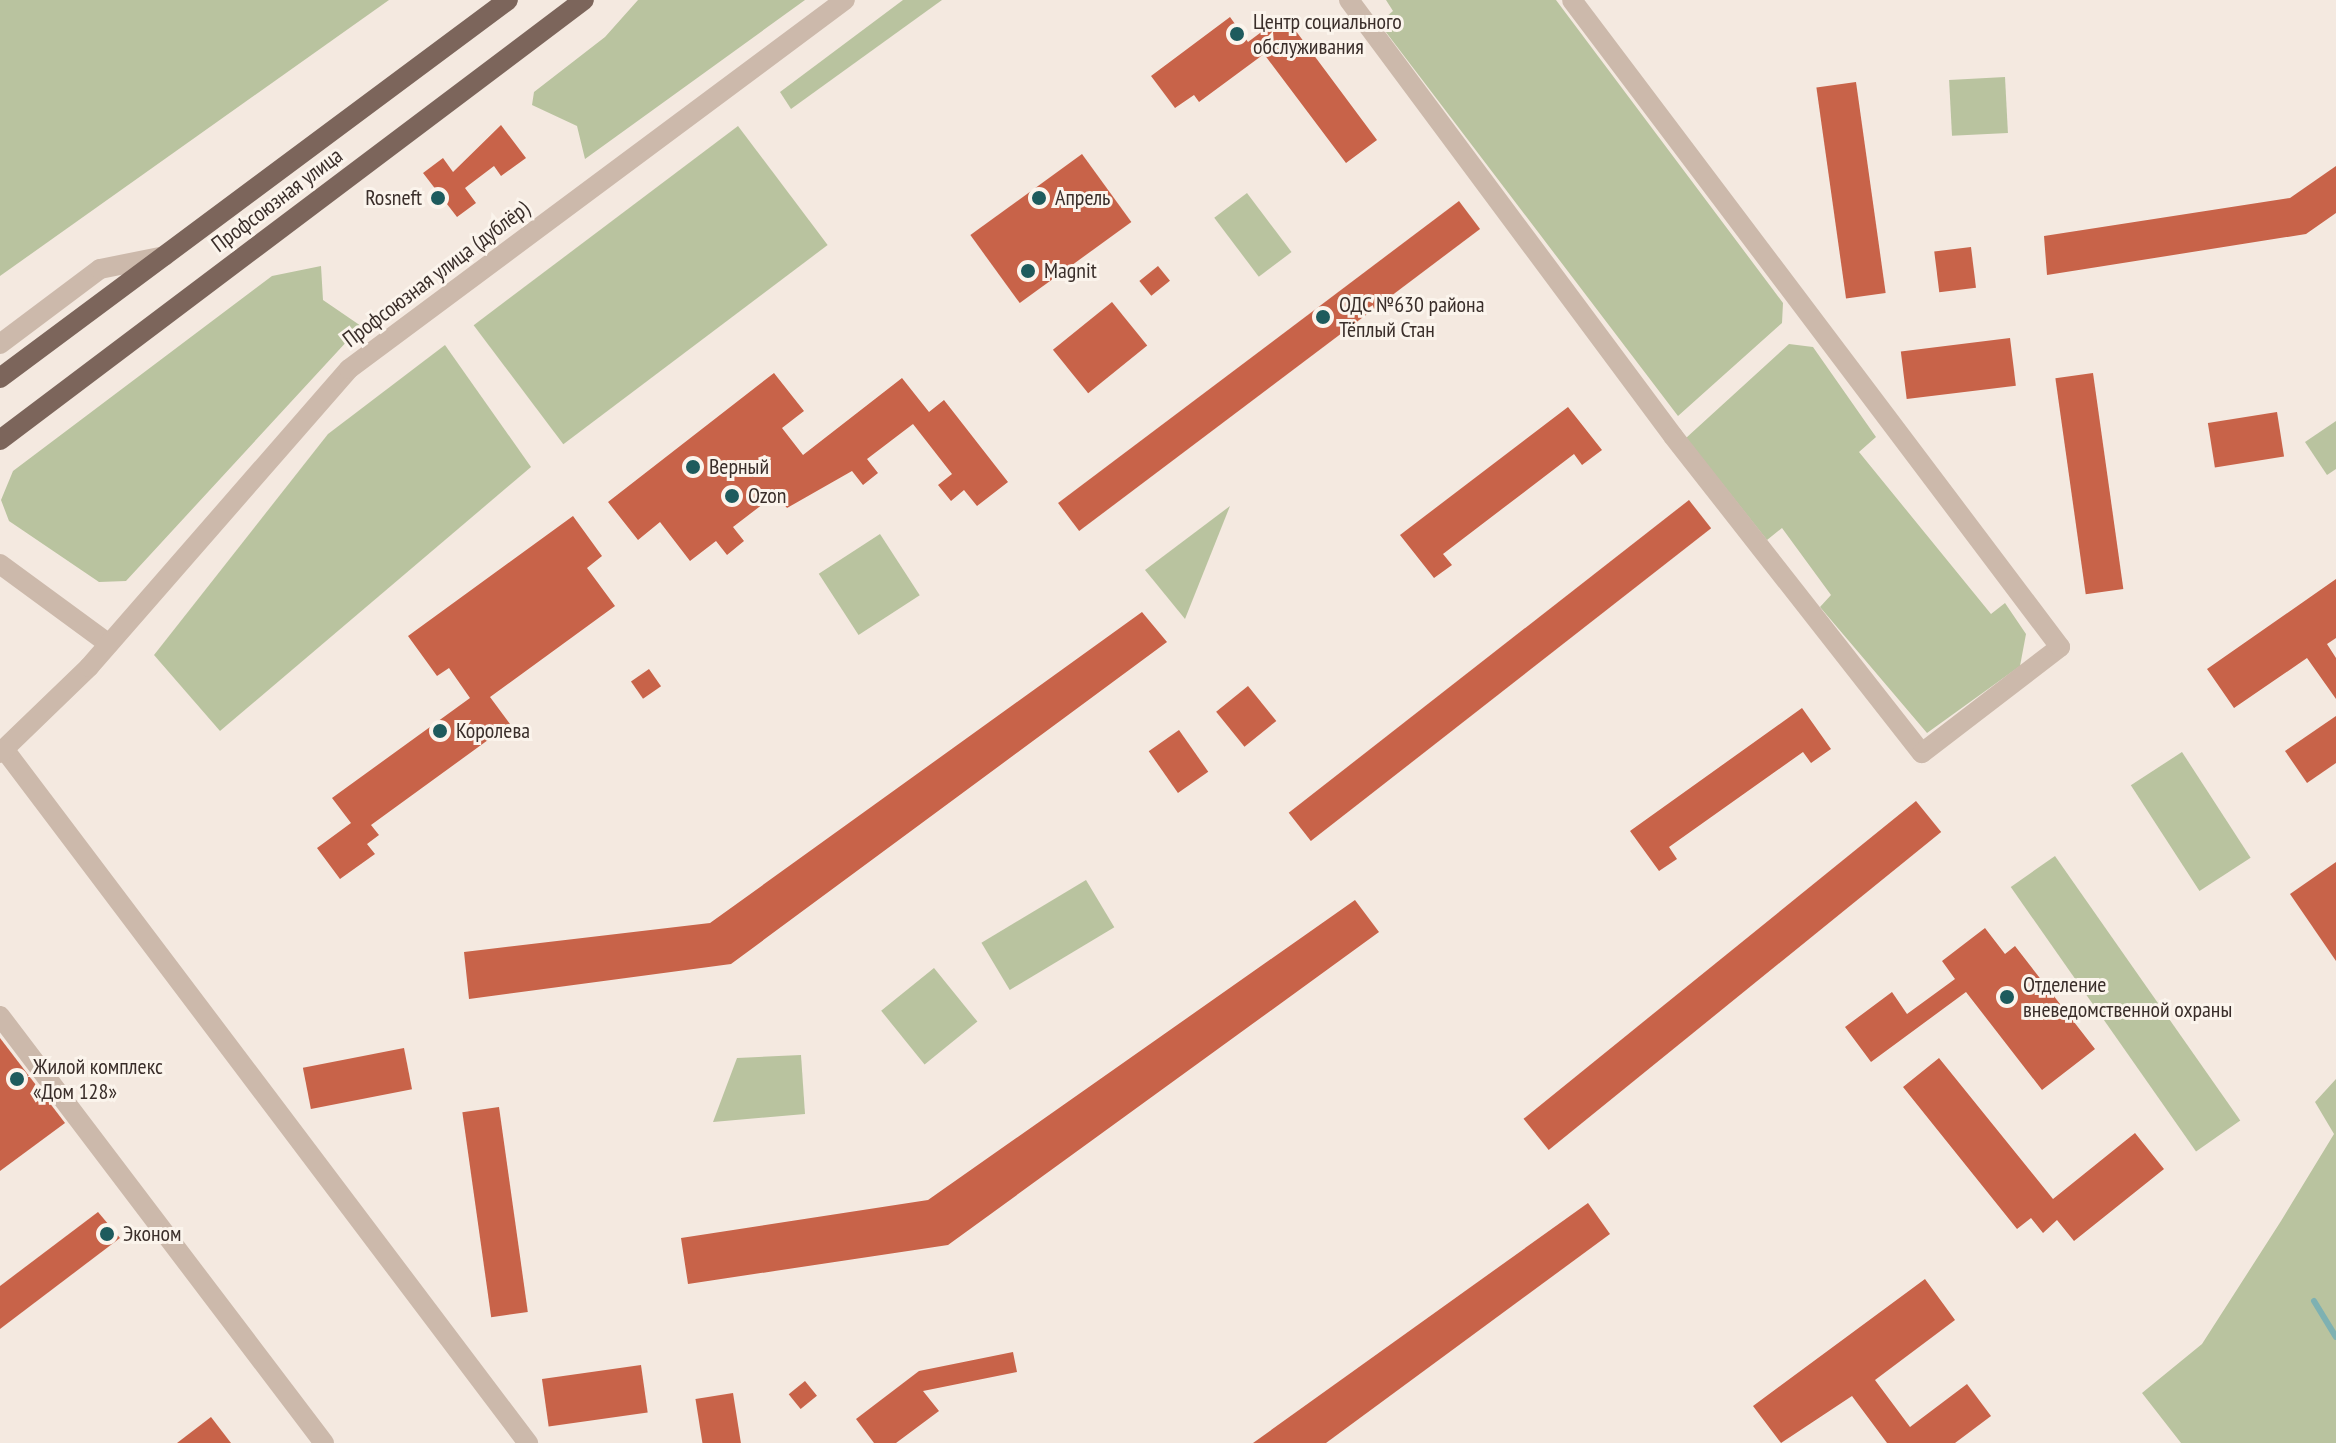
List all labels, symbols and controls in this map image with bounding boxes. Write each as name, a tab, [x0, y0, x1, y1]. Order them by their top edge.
place label: Центр социального обслуживания	[1253, 8, 1402, 60]
marker: Центр социального обслуживания	[1228, 25, 1246, 43]
street label: Профсоюзная улица	[206, 142, 348, 258]
place label: Rosneft	[365, 185, 422, 211]
place label: Апрель	[1055, 185, 1110, 211]
marker: Rosneft	[429, 189, 447, 207]
marker: Апрель	[1030, 189, 1048, 207]
street label: Профсоюзная улица (дублёр)	[337, 195, 535, 353]
place label: Magnit	[1044, 258, 1097, 284]
marker: Magnit	[1019, 262, 1037, 280]
place label: ОДС №630 района Тёплый Стан	[1339, 291, 1485, 342]
marker: ОДС №630 района Тёплый Стан	[1314, 308, 1332, 326]
place label: Верный	[709, 454, 769, 480]
marker: Верный	[684, 458, 702, 476]
place label: Ozon	[748, 483, 787, 509]
marker: Ozon	[723, 487, 741, 505]
place label: Королева	[456, 718, 530, 744]
marker: Королева	[431, 722, 449, 740]
place label: Отделение вневедомственной охраны	[2023, 971, 2232, 1022]
marker: Отделение вневедомственной охраны	[1998, 988, 2016, 1006]
place label: Жилой комплекс «Дом 128»	[33, 1053, 163, 1104]
marker: Жилой комплекс «Дом 128»	[8, 1070, 26, 1088]
place label: Эконом	[123, 1221, 182, 1247]
marker: Эконом	[98, 1225, 116, 1243]

